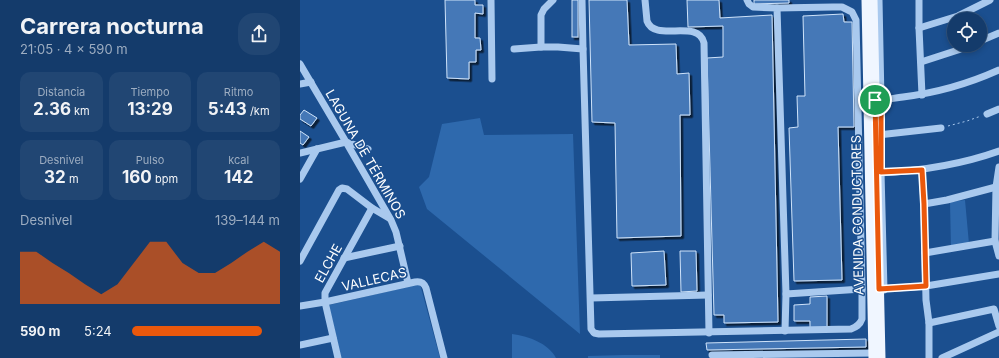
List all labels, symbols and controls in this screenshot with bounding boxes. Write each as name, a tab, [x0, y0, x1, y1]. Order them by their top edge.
map controls	[947, 12, 987, 52]
button: locate	[947, 12, 987, 52]
text: Carrera nocturna	[20, 13, 204, 39]
button: share	[238, 13, 280, 55]
text: 21:05 · 4 × 590 m	[20, 41, 128, 57]
pin	[858, 83, 892, 117]
text: Distancia	[37, 85, 85, 99]
text: Tiempo	[130, 85, 170, 99]
text: Ritmo	[224, 85, 253, 99]
street label: LAGUNA DE TÉRMINOS	[322, 87, 410, 221]
icon: arrive	[864, 89, 886, 111]
text: 2.36	[33, 99, 71, 119]
text: 13:29	[127, 99, 173, 119]
text: 5:43	[208, 99, 247, 119]
text: km	[71, 104, 90, 118]
text: /km	[247, 104, 270, 118]
street label: AVENIDA CONDUCTORES	[848, 135, 866, 295]
text: Desnivel	[39, 153, 84, 167]
text: Pulso	[136, 153, 164, 167]
text: kcal	[228, 153, 249, 167]
text: 32	[44, 167, 66, 187]
text: 160	[122, 167, 152, 187]
text: 142	[224, 167, 253, 187]
text: m	[66, 172, 79, 186]
text: bpm	[152, 172, 178, 186]
text: Desnivel	[20, 212, 72, 228]
text: 139–144 m	[215, 212, 280, 228]
street label: ELCHE	[311, 241, 345, 285]
street label: VALLECAS	[340, 264, 408, 294]
text: 590 m	[20, 323, 60, 339]
text: 5:24	[84, 323, 112, 339]

